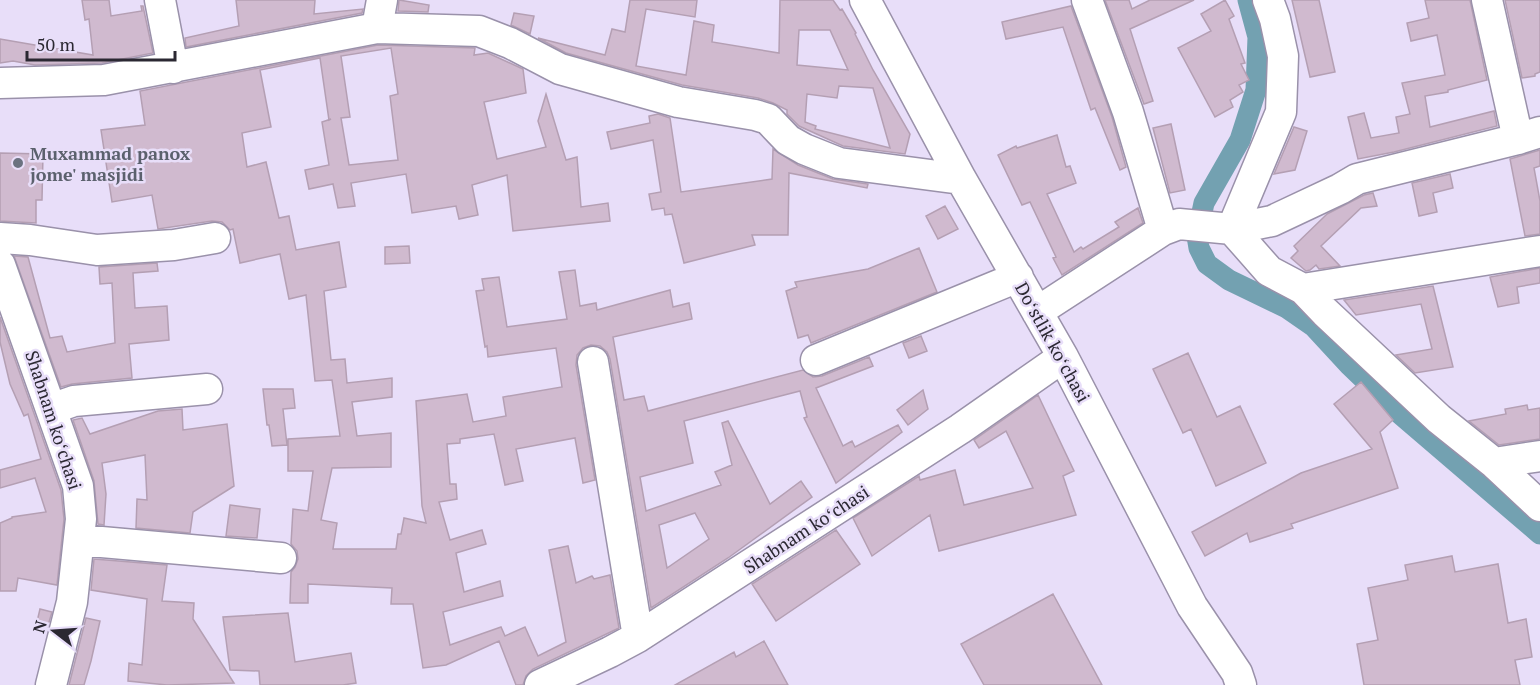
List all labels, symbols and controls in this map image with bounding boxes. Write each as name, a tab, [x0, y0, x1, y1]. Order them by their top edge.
scale bar	[27, 24, 176, 62]
text: 50 m	[36, 32, 76, 56]
place label: Muxammad panox jome' masjidi	[30, 141, 190, 186]
marker: Muxammad panox jome' masjidi	[11, 156, 25, 170]
street label: Doʻstlik koʻchasi	[1010, 278, 1096, 406]
street label: Shabnam koʻchasi	[20, 347, 88, 493]
street label: Shabnam koʻchasi	[739, 479, 873, 579]
north arrow	[24, 601, 84, 661]
text: N	[27, 618, 52, 636]

